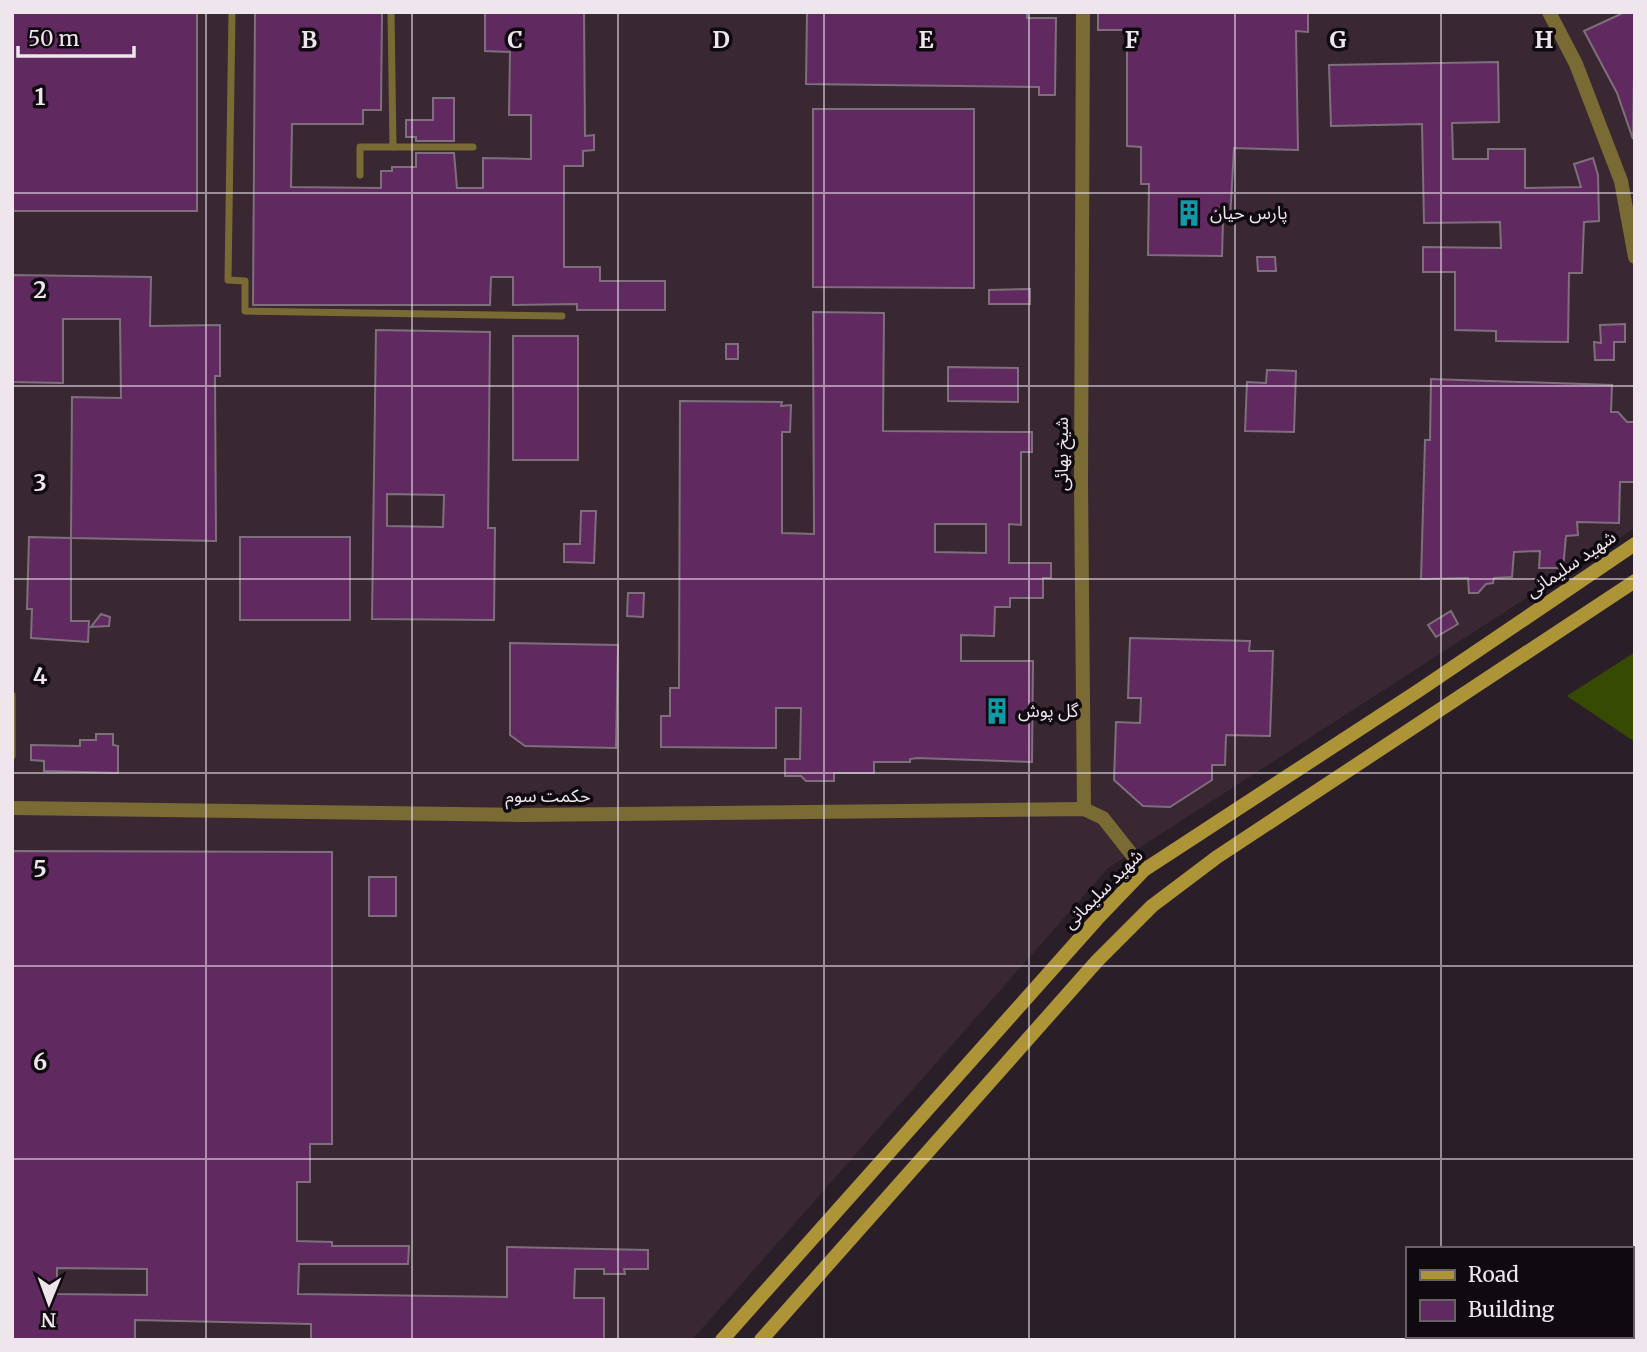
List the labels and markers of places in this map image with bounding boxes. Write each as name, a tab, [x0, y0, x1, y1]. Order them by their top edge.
building icon: پارس حیان	[1174, 198, 1204, 228]
place label: پارس حیان	[1210, 201, 1288, 224]
building icon: گل پوش	[982, 696, 1012, 726]
place label: گل پوش	[1018, 699, 1079, 722]

